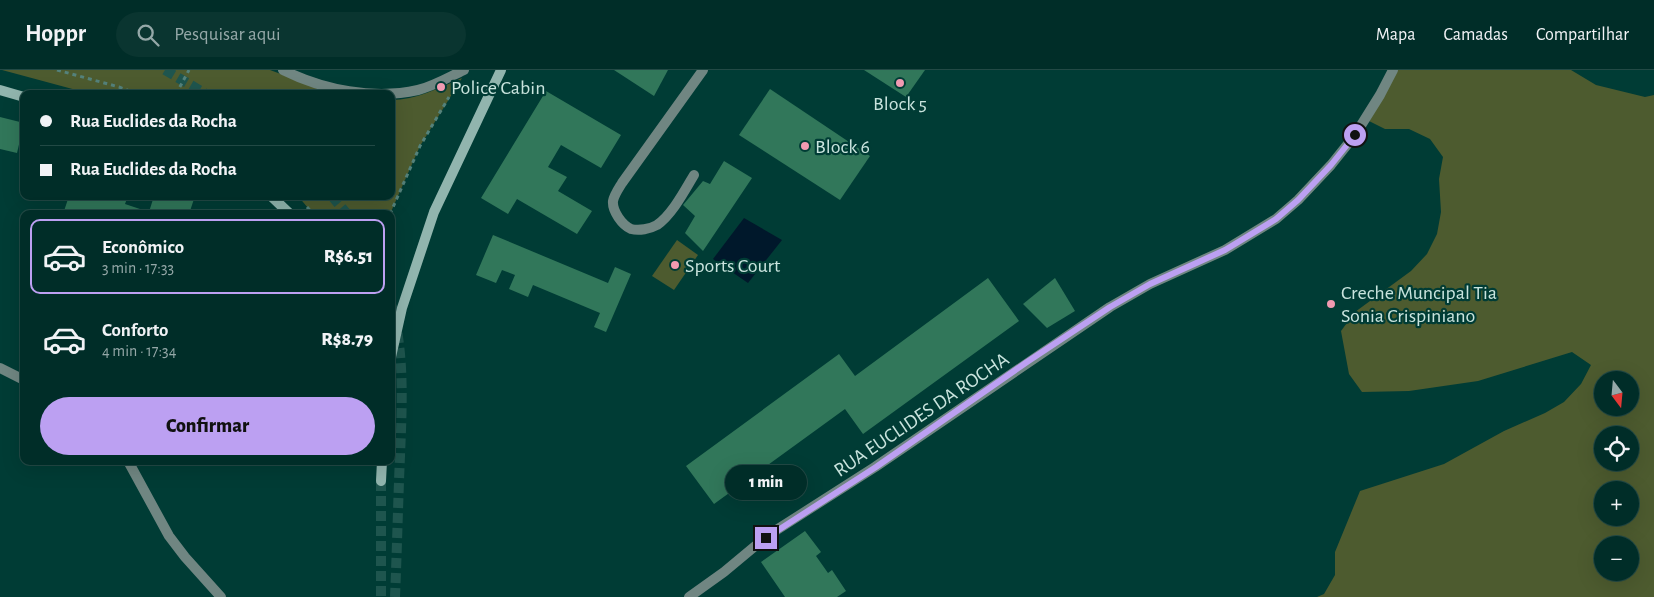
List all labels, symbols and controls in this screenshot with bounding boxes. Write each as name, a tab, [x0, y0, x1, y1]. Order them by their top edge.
search box	[116, 12, 466, 57]
icon: search	[134, 21, 162, 49]
text: Hoppr	[25, 22, 86, 46]
text: Pesquisar aqui	[174, 25, 281, 44]
text: Mapa	[1376, 26, 1415, 44]
text: Camadas	[1443, 26, 1508, 44]
text: Compartilhar	[1536, 26, 1629, 44]
marker: Block 5	[894, 77, 906, 89]
place label: Police Cabin	[451, 78, 545, 98]
marker: Police Cabin	[435, 81, 447, 93]
place label: Block 5	[873, 94, 927, 114]
text: Rua Euclides da Rocha	[70, 112, 237, 131]
route start	[1344, 124, 1366, 146]
place label: Block 6	[815, 137, 870, 157]
marker: Block 6	[799, 140, 811, 152]
text: Rua Euclides da Rocha	[70, 160, 237, 179]
icon: car	[42, 234, 87, 279]
text: Econômico	[102, 238, 184, 257]
text: R$6.51	[324, 247, 373, 266]
place label: Sports Court	[685, 256, 781, 276]
marker: Sports Court	[669, 259, 681, 271]
text: 3 min · 17:33	[102, 260, 174, 276]
place label: Creche Muncipal Tia Sonia Crispiniano	[1341, 283, 1497, 326]
marker: Creche Muncipal Tia Sonia Crispiniano	[1325, 298, 1337, 310]
icon: car	[42, 317, 87, 362]
text: Conforto	[102, 321, 168, 340]
text: R$8.79	[321, 330, 373, 349]
text: 4 min · 17:34	[102, 343, 176, 359]
street label: RUA EUCLIDES DA ROCHA	[831, 349, 1013, 481]
north arrow	[1594, 371, 1639, 416]
map controls	[1594, 371, 1639, 581]
button: Confirmar	[40, 397, 375, 455]
button: locate	[1594, 426, 1639, 471]
callout: 1 min	[725, 466, 807, 500]
text: 1 min	[749, 474, 783, 490]
button: +	[1594, 481, 1639, 526]
route end	[755, 527, 777, 549]
button: −	[1594, 536, 1639, 581]

